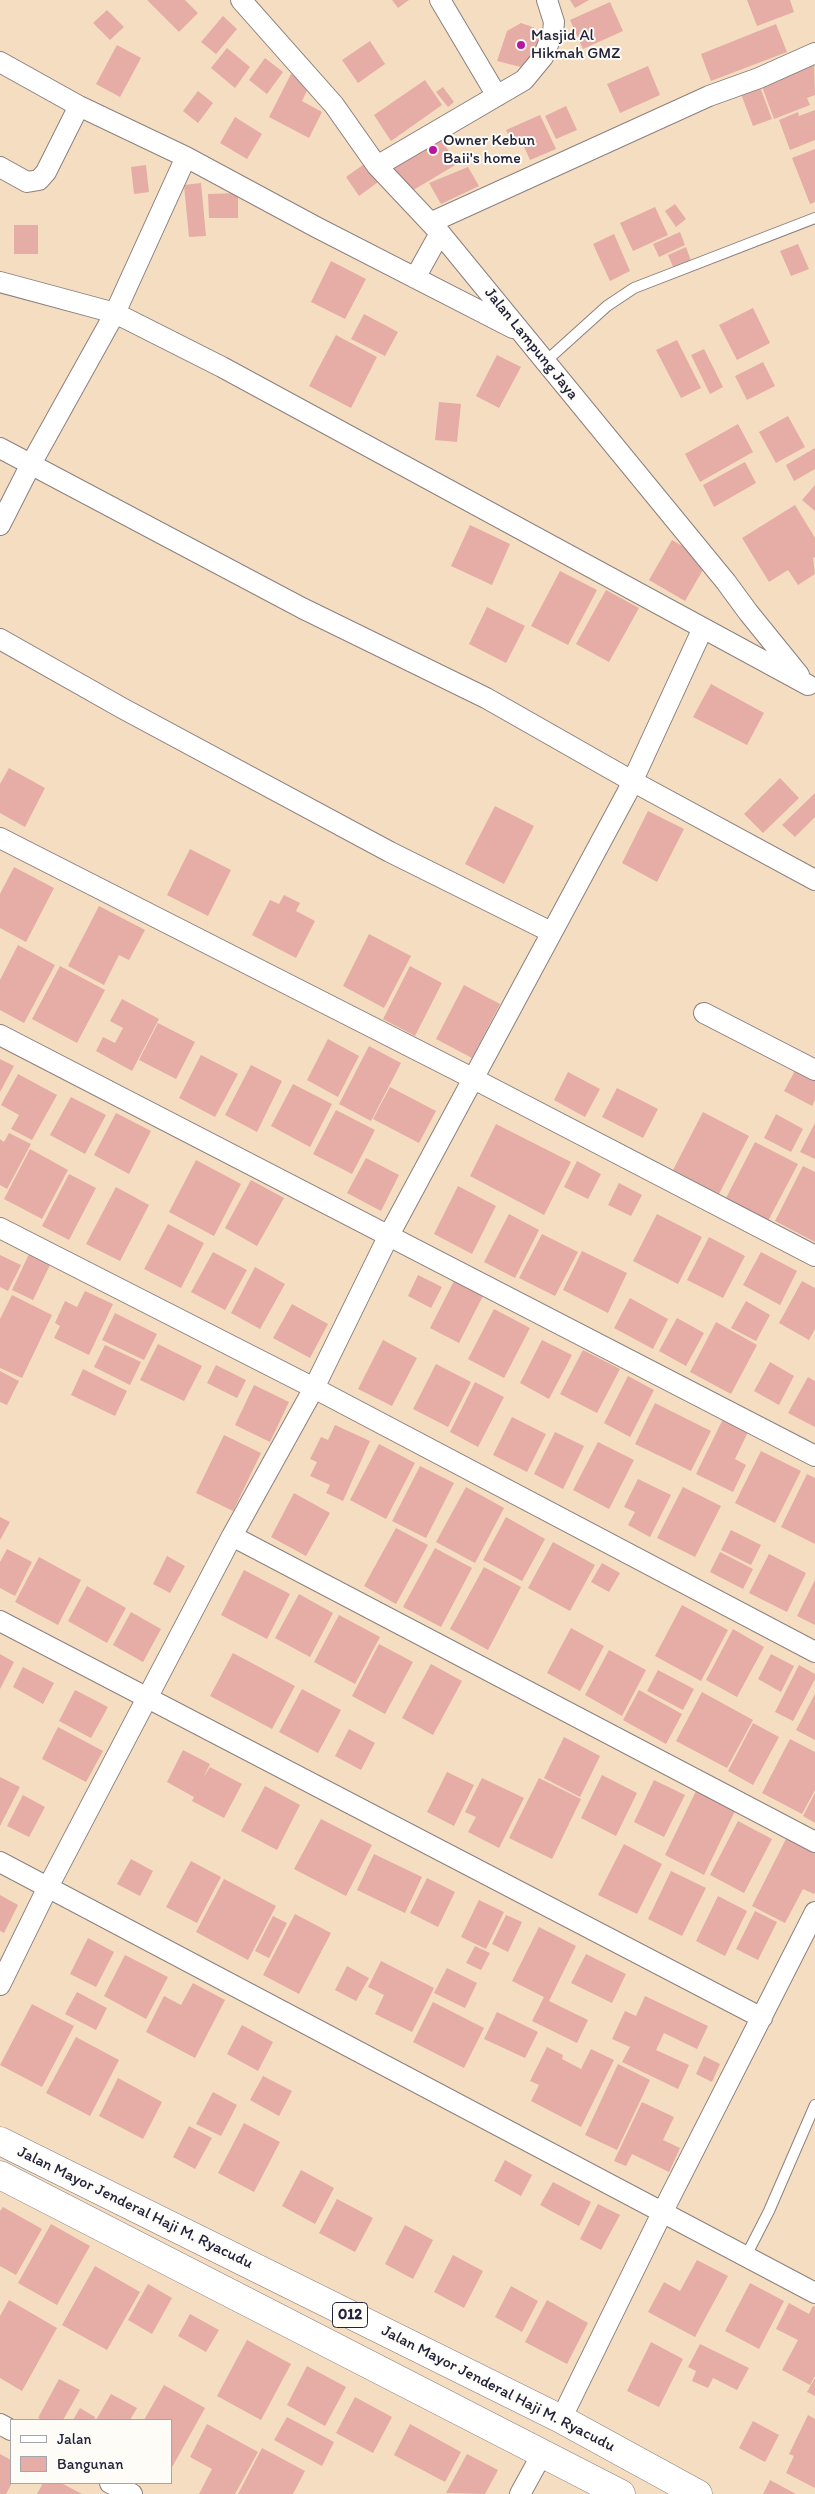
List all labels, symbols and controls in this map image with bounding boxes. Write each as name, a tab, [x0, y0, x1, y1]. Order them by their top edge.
place label: Masjid Al Hikmah GMZ	[531, 26, 620, 64]
marker: Masjid Al Hikmah GMZ	[515, 39, 527, 51]
place label: Owner Kebun Baii's home	[443, 131, 535, 169]
marker: Owner Kebun Baii's home	[427, 144, 439, 156]
street label: Jalan Lampung Jaya	[480, 284, 582, 404]
street label: Jalan Mayor Jenderal Haji M. Ryacudu	[14, 2142, 256, 2274]
road number: 012	[332, 2302, 368, 2328]
street label: Jalan Mayor Jenderal Haji M. Ryacudu	[378, 2321, 618, 2457]
legend	[10, 2419, 172, 2484]
text: Jalan	[57, 2430, 91, 2448]
text: Bangunan	[57, 2455, 124, 2473]

